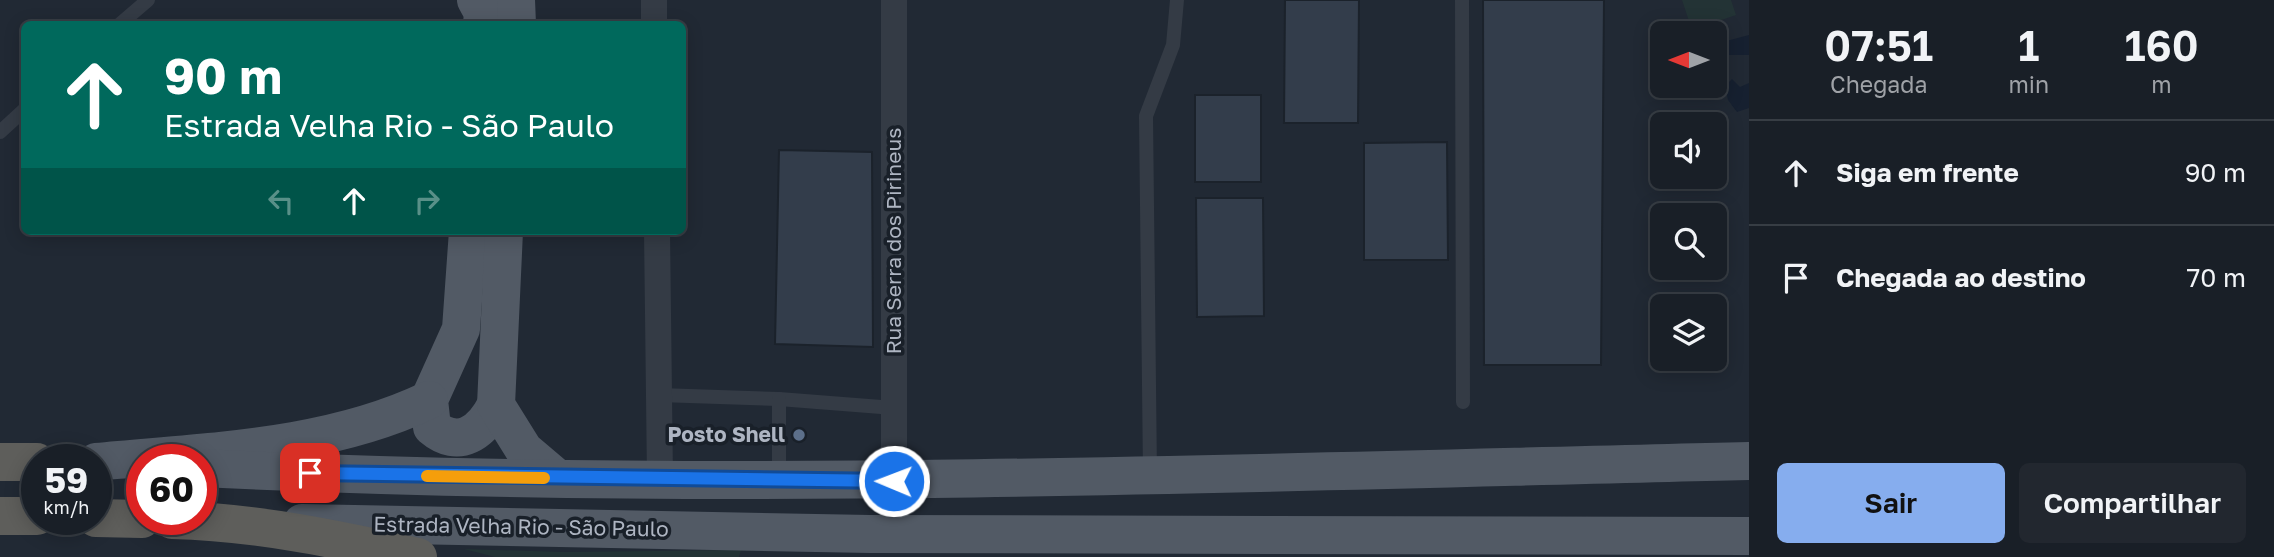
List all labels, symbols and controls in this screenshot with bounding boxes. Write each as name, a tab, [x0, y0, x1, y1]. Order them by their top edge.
text: 07:51	[1824, 20, 1933, 70]
text: 1	[2018, 20, 2039, 70]
text: 160	[2124, 20, 2199, 70]
north arrow	[1650, 21, 1727, 98]
map controls	[1650, 21, 1727, 371]
text: 90 m	[164, 46, 282, 105]
icon: ahead	[49, 49, 140, 140]
text: Chegada	[1830, 70, 1927, 98]
text: min	[2008, 70, 2049, 98]
text: m	[2151, 70, 2172, 98]
text: Estrada Velha Rio - São Paulo	[164, 106, 614, 144]
button: sound	[1650, 112, 1727, 189]
street label: Rua Serra dos Pirineus	[880, 128, 906, 354]
icon: ahead	[1777, 154, 1815, 192]
text: Siga em frente	[1836, 157, 2019, 188]
text: 90 m	[2185, 157, 2246, 188]
icon: left	[262, 182, 300, 220]
icon: ahead	[335, 182, 373, 220]
icon: right	[408, 182, 446, 220]
button: search	[1650, 203, 1727, 280]
icon: arrive	[1777, 259, 1815, 297]
text: Chegada ao destino	[1836, 262, 2086, 293]
text: 70 m	[2187, 262, 2246, 293]
button: layers	[1650, 294, 1727, 371]
place label: Posto Shell	[667, 421, 785, 447]
marker: Posto Shell	[791, 427, 807, 443]
pin	[280, 443, 340, 503]
speed limit sign: 60	[126, 444, 217, 535]
position arrow	[857, 444, 931, 518]
icon: arrive	[291, 454, 329, 492]
text: 59	[45, 459, 88, 501]
button: Sair	[1777, 463, 2005, 543]
button: Compartilhar	[2019, 463, 2246, 543]
text: km/h	[44, 496, 89, 518]
street label: Estrada Velha Rio - São Paulo	[373, 510, 669, 542]

